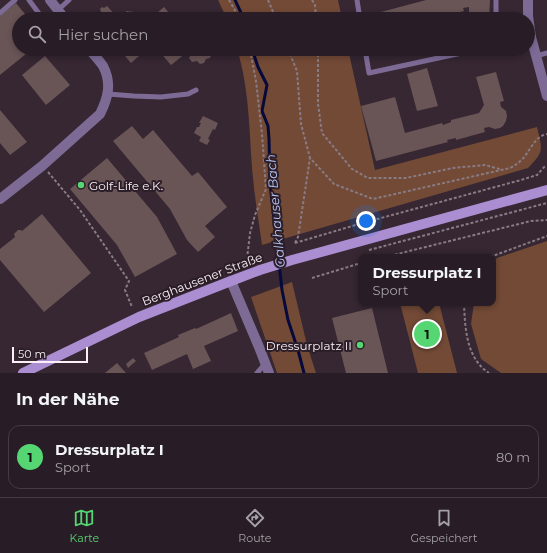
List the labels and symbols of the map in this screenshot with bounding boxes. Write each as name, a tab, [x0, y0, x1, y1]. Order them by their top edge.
water label: Galkhauser Bach	[262, 154, 288, 268]
place label: Golf-Life e.K.	[89, 178, 163, 193]
marker: Golf-Life e.K.	[76, 180, 86, 190]
your location	[356, 211, 376, 231]
street label: Berghausener Straße	[140, 249, 264, 309]
pin: 1	[414, 319, 440, 349]
place label: Dressurplatz II	[266, 338, 352, 353]
marker: Dressurplatz II	[355, 340, 365, 350]
scale bar	[12, 345, 88, 364]

